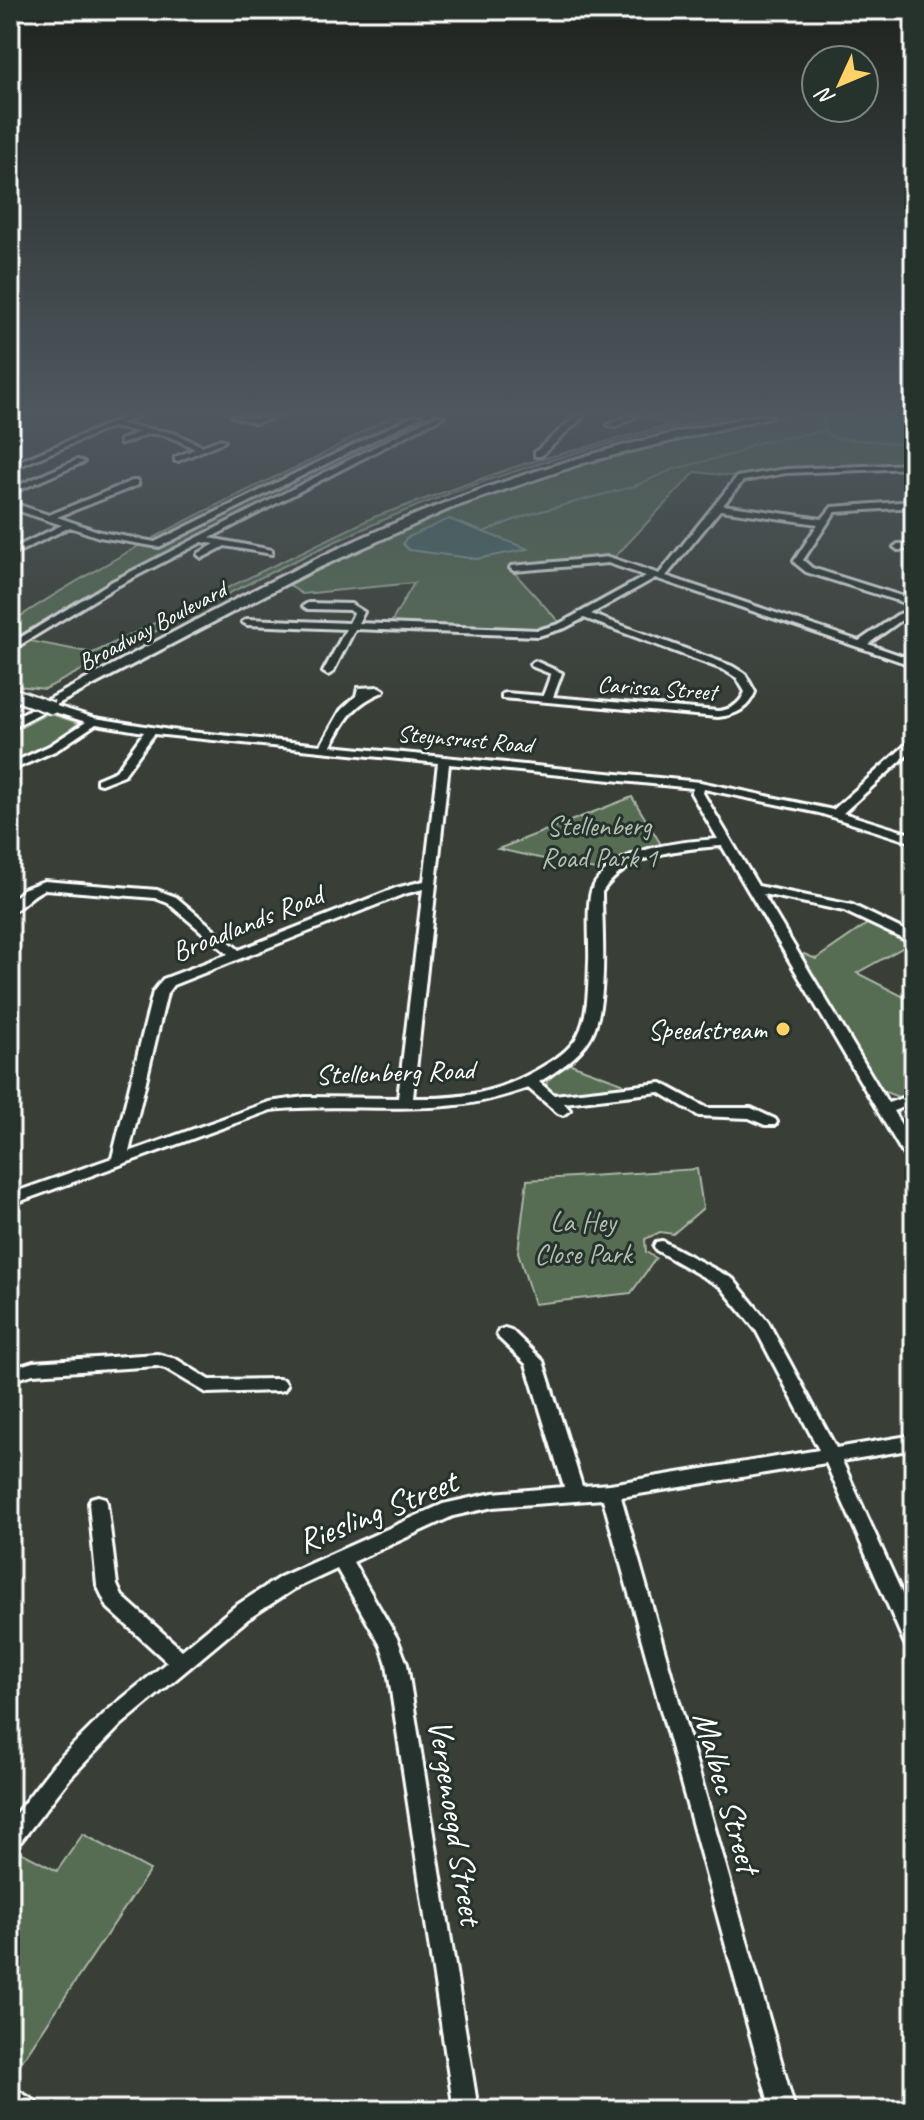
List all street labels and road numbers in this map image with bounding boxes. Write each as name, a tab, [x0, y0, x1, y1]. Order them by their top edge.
street label: Broadway Boulevard	[73, 573, 234, 678]
street label: Carissa Street	[596, 669, 721, 707]
street label: Steynsrust Road	[396, 718, 537, 760]
street label: Broadlands Road	[166, 875, 331, 969]
street label: Stellenberg Road	[315, 1052, 479, 1092]
street label: Riesling Street	[291, 1458, 467, 1562]
street label: Malbec Street	[683, 1706, 772, 1882]
street label: Vergenoegd Street	[419, 1716, 494, 1932]

